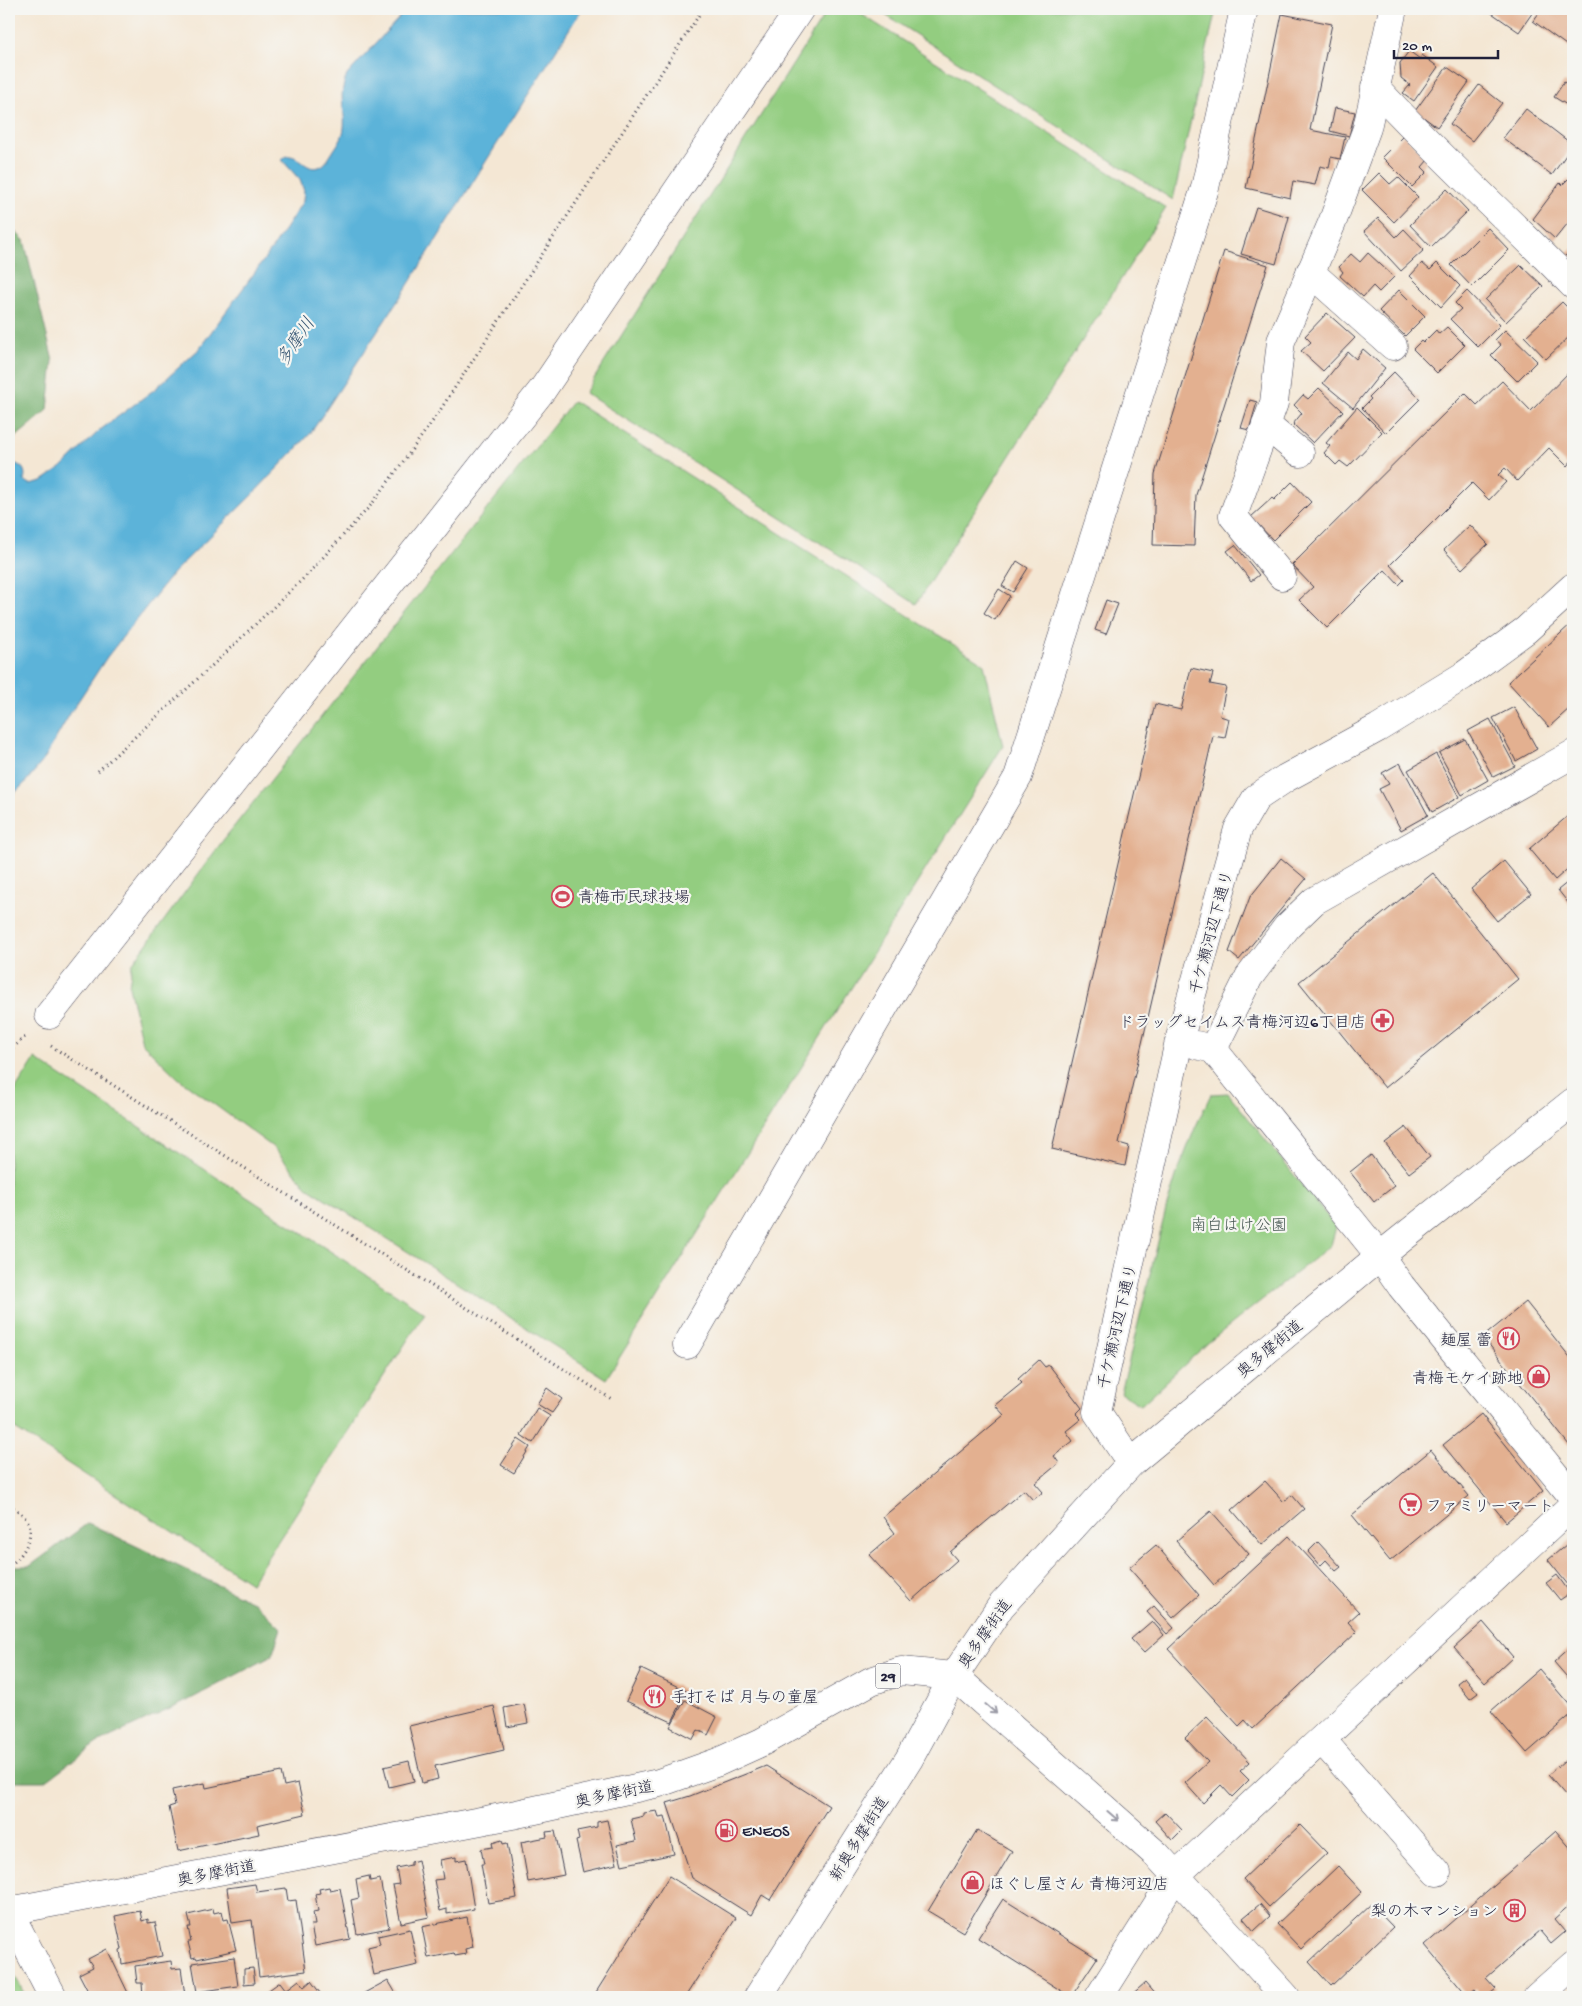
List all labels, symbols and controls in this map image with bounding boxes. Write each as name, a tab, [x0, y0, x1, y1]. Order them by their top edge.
scale bar	[1394, 28, 1498, 60]
text: 20 m	[1402, 38, 1432, 56]
water label: 多摩川	[272, 314, 321, 371]
street label: 千ケ瀬河辺下通り	[1187, 868, 1239, 997]
sports icon: 青梅市民球技場	[550, 884, 574, 908]
place label: 青梅市民球技場	[578, 888, 690, 909]
pharmacy icon: ドラッグセイムス青梅河辺6丁目店	[1370, 1009, 1394, 1033]
place label: ドラッグセイムス青梅河辺6丁目店	[1119, 1013, 1366, 1034]
park label: 南白はけ公園	[1191, 1216, 1287, 1237]
street label: 千ケ瀬河辺下通り	[1095, 1262, 1143, 1391]
street label: 奥多摩街道	[1233, 1316, 1308, 1384]
restaurant icon: 麺屋 蕾	[1496, 1327, 1520, 1351]
place label: 麺屋 蕾	[1440, 1331, 1492, 1352]
shop icon: 青梅モケイ跡地	[1527, 1365, 1551, 1389]
place label: 青梅モケイ跡地	[1412, 1369, 1523, 1390]
supermarket icon: ファミリーマート	[1398, 1493, 1422, 1517]
place label: ファミリーマート	[1426, 1499, 1554, 1518]
street label: 奥多摩街道	[954, 1596, 1018, 1673]
road number: 29	[876, 1664, 900, 1688]
restaurant icon: 手打そば 月与の童屋	[643, 1684, 667, 1708]
place label: 手打そば 月与の童屋	[671, 1688, 819, 1709]
one-way arrow	[984, 1703, 997, 1714]
street label: 奥多摩街道	[573, 1777, 656, 1814]
street label: 新奥多摩街道	[826, 1793, 894, 1886]
one-way arrow	[1106, 1810, 1119, 1822]
fuel station icon: ENEOS	[714, 1818, 738, 1842]
place label: ENEOS	[742, 1824, 790, 1843]
street label: 奥多摩街道	[175, 1857, 258, 1892]
shop icon: ほぐし屋さん 青梅河辺店	[961, 1871, 985, 1895]
place label: ほぐし屋さん 青梅河辺店	[989, 1875, 1169, 1896]
building icon: 梨の木マンション	[1502, 1898, 1526, 1922]
place label: 梨の木マンション	[1371, 1903, 1498, 1923]

